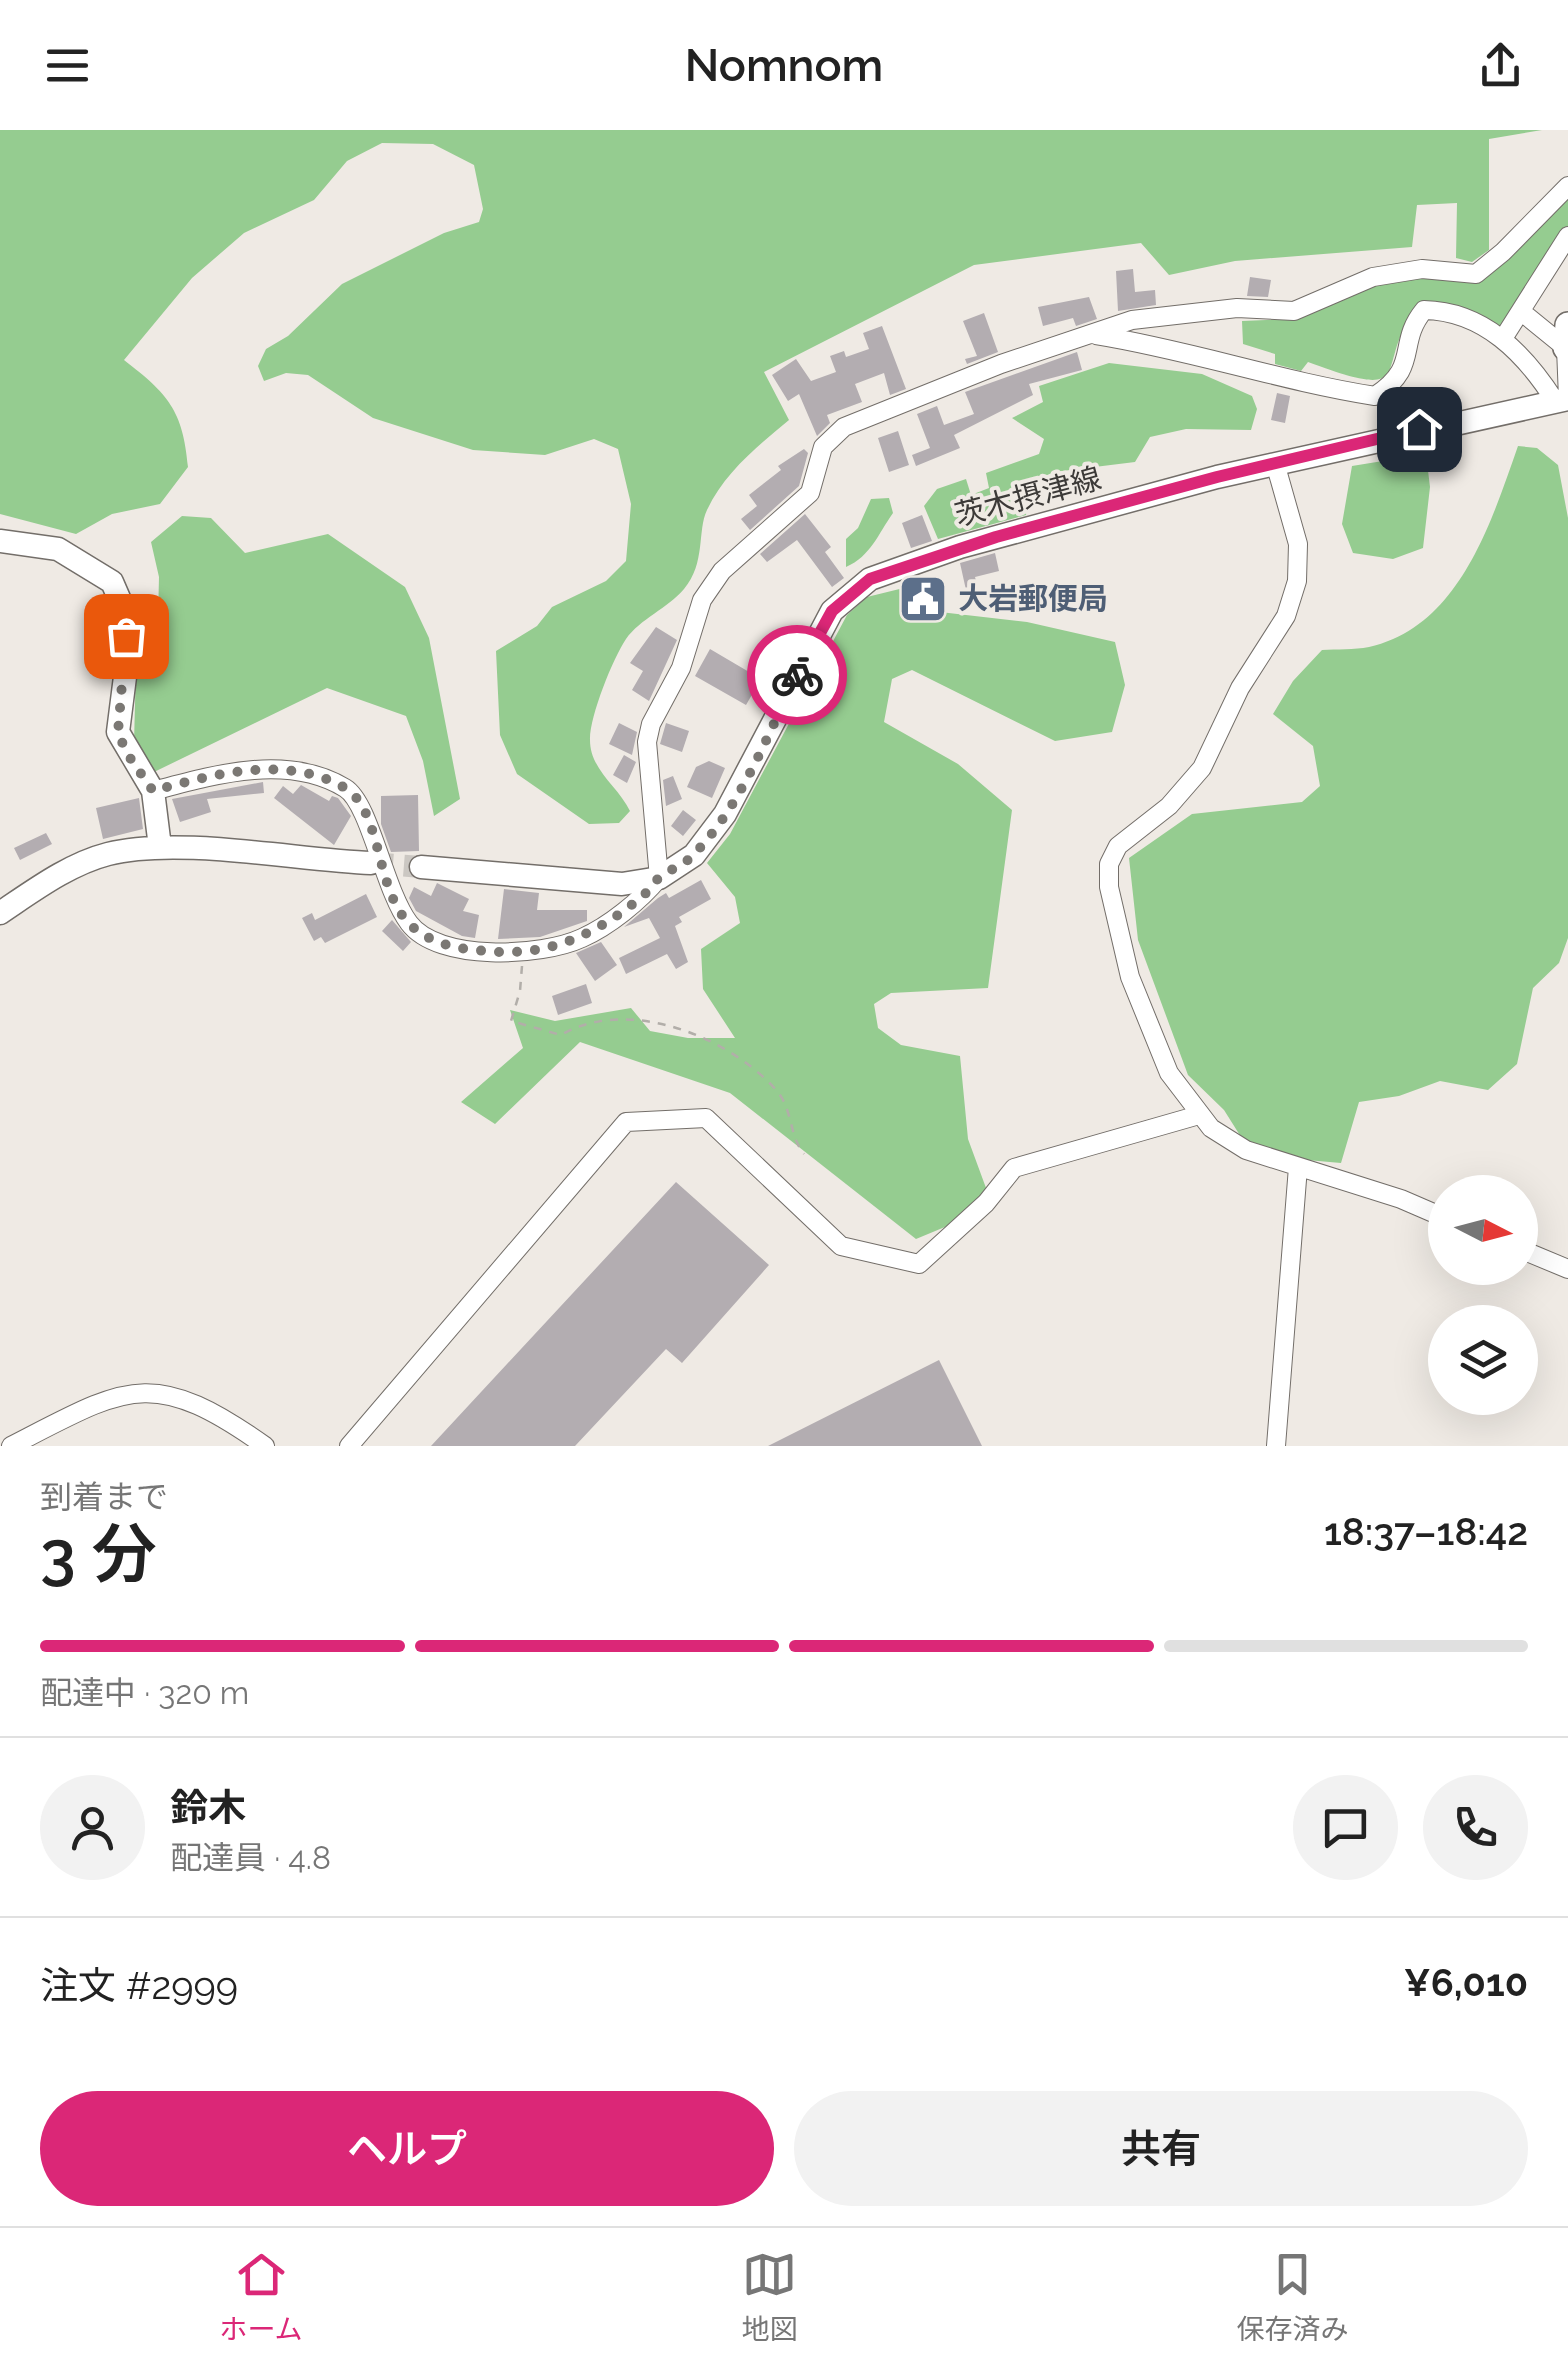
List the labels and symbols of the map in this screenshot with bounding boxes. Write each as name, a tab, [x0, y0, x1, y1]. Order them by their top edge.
pin	[1377, 387, 1462, 472]
street label: 茨木摂津線	[951, 460, 1105, 533]
public building icon: 大岩郵便局	[897, 573, 949, 625]
place label: 大岩郵便局	[958, 581, 1108, 616]
pin	[84, 594, 169, 679]
courier	[747, 625, 847, 725]
north arrow	[1428, 1175, 1538, 1285]

